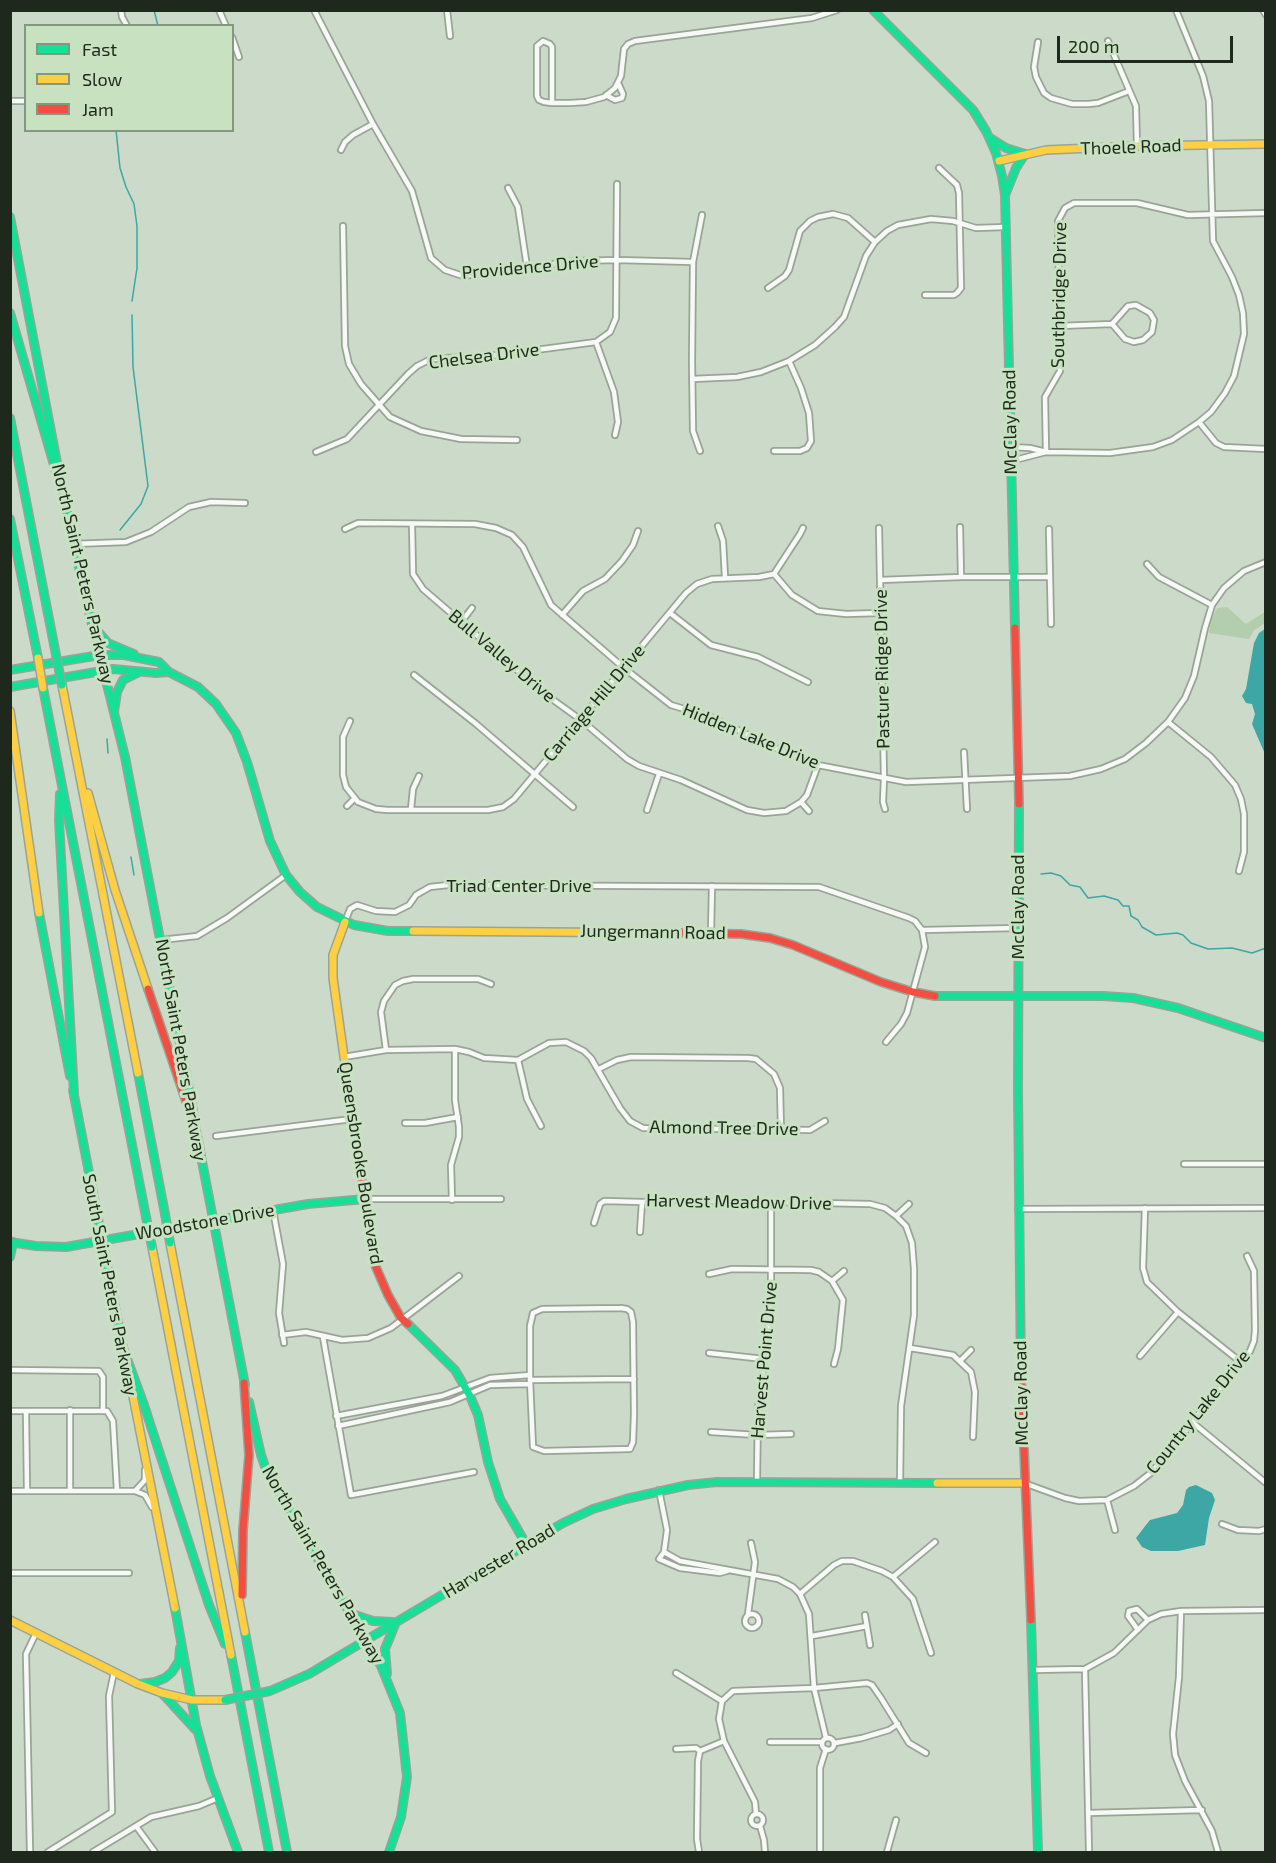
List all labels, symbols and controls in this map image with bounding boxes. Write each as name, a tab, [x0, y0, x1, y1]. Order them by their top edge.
legend	[24, 24, 234, 132]
scale bar	[1060, 24, 1236, 62]
text: 200 m	[1068, 35, 1120, 57]
text: Fast	[82, 38, 117, 60]
text: Slow	[82, 68, 122, 90]
text: Jam	[82, 98, 114, 120]
street label: Thoele Road	[1080, 134, 1182, 160]
street label: Southbridge Drive	[1047, 222, 1071, 368]
street label: Providence Drive	[461, 250, 599, 284]
street label: Chelsea Drive	[428, 339, 540, 373]
street label: McClay Road	[998, 369, 1022, 475]
street label: North Saint Peters Parkway	[47, 462, 119, 686]
street label: Pasture Ridge Drive	[870, 589, 894, 749]
street label: Bull Valley Drive	[444, 605, 560, 707]
street label: Carriage Hill Drive	[539, 640, 649, 766]
street label: Hidden Lake Drive	[679, 699, 823, 773]
street label: McClay Road	[1007, 854, 1029, 960]
street label: Triad Center Drive	[446, 875, 592, 897]
street label: Jungermann Road	[580, 920, 726, 944]
street label: North Saint Peters Parkway	[151, 937, 211, 1163]
street label: Queensbrooke Boulevard	[334, 1060, 388, 1266]
street label: Almond Tree Drive	[649, 1116, 799, 1140]
street label: South Saint Peters Parkway	[78, 1172, 142, 1398]
street label: Harvest Meadow Drive	[646, 1190, 832, 1214]
street label: Woodstone Drive	[134, 1199, 276, 1245]
street label: Harvest Point Drive	[746, 1281, 782, 1439]
street label: McClay Road	[1009, 1340, 1033, 1446]
street label: Country Lake Drive	[1141, 1346, 1255, 1478]
street label: North Saint Peters Parkway	[257, 1462, 389, 1668]
street label: Harvester Road	[439, 1519, 559, 1603]

